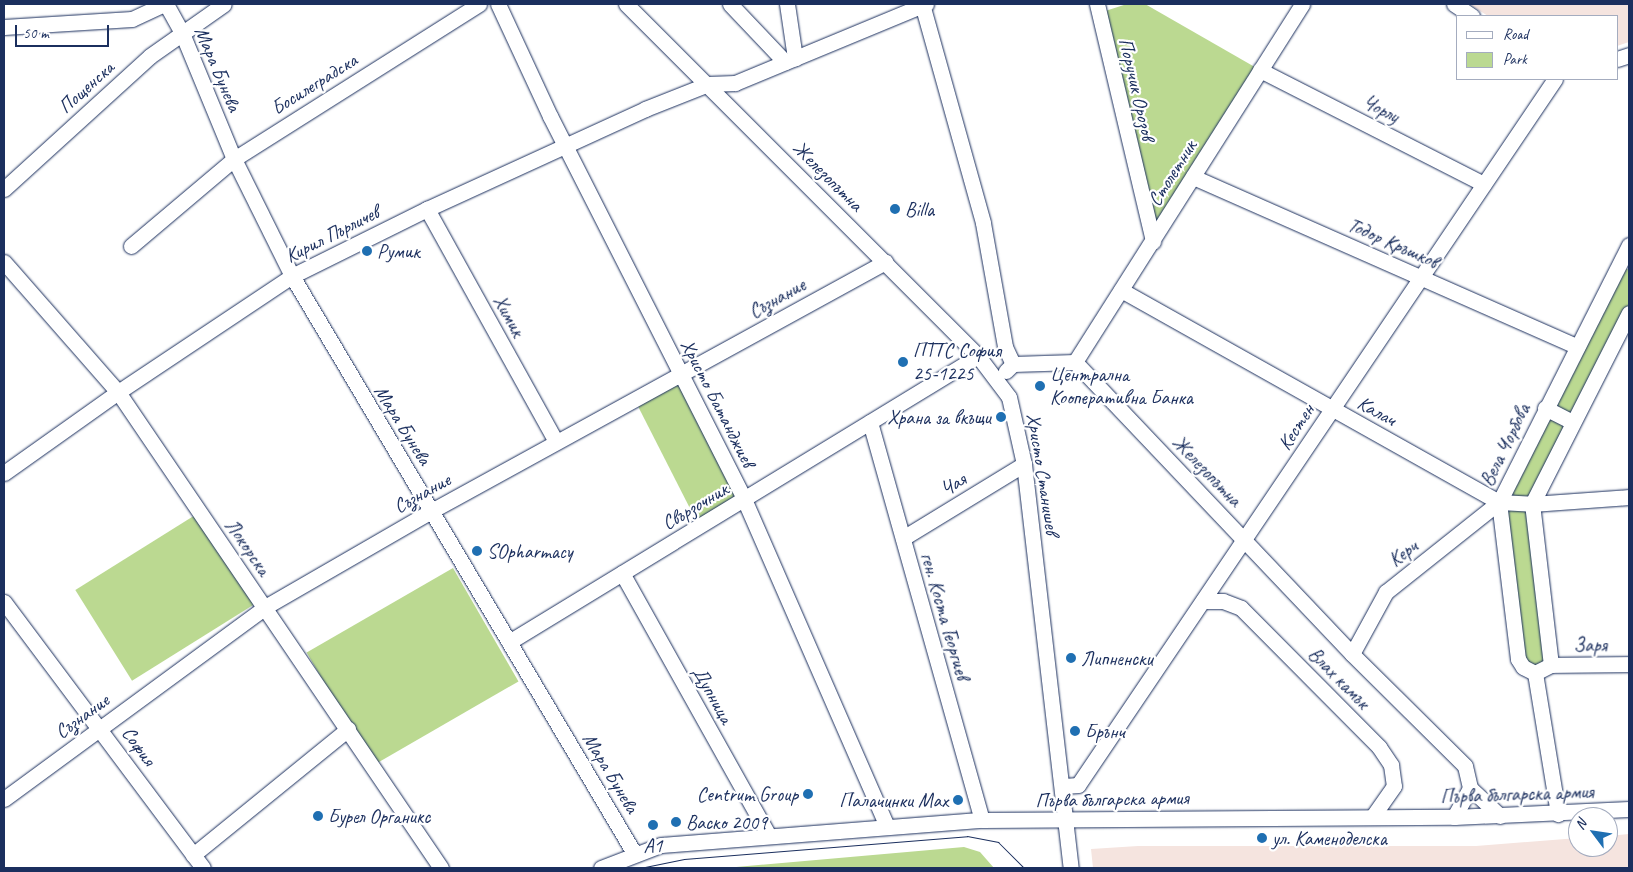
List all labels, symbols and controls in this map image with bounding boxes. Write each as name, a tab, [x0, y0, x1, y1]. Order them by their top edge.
scale bar	[18, 15, 111, 47]
legend	[1456, 15, 1618, 80]
street label: Мара Бунева	[190, 23, 246, 115]
text: 50 m	[23, 24, 49, 43]
text: Road	[1503, 25, 1528, 44]
street label: Поручик Орозов	[1114, 36, 1160, 142]
street label: Босилеградска	[267, 48, 361, 120]
text: Park	[1503, 50, 1527, 69]
street label: Пощенска	[53, 56, 119, 118]
street label: Чорлу	[1359, 90, 1403, 128]
street label: Железопътна	[788, 136, 868, 216]
street label: Столетник	[1142, 136, 1202, 210]
place label: Billa	[905, 197, 934, 221]
street label: Кирил Пърличев	[281, 200, 383, 268]
marker: Billa	[889, 203, 901, 215]
street label: Тодор Кръшков	[1344, 212, 1442, 274]
place label: Румик	[377, 239, 420, 263]
marker: Румик	[361, 245, 373, 257]
street label: Съзнание	[744, 273, 810, 323]
street label: Химик	[488, 291, 530, 341]
street label: Христо Батанджиев	[676, 336, 760, 470]
place label: ПТТС София 25-1225	[913, 339, 1001, 386]
marker: ПТТС София 25-1225	[897, 356, 909, 368]
place label: Централна Кооперативна Банка	[1050, 362, 1193, 409]
marker: Централна Кооперативна Банка	[1034, 380, 1046, 392]
street label: Мара Бунева	[369, 381, 437, 469]
street label: Калач	[1353, 391, 1401, 431]
street label: Кестен	[1272, 400, 1320, 454]
street label: Вела Чорбова	[1475, 400, 1535, 490]
place label: Храна за вкъщи	[887, 405, 991, 429]
street label: Христо Станишев	[1021, 410, 1065, 538]
marker: Храна за вкъщи	[995, 411, 1007, 423]
street label: Железопътна	[1167, 430, 1247, 512]
street label: Чая	[936, 467, 970, 501]
street label: Съзнание	[389, 468, 455, 518]
street label: Свързочник	[658, 477, 732, 535]
street label: Локорска	[220, 514, 276, 580]
street label: Керч	[1384, 534, 1422, 572]
place label: SOpharmacy	[487, 539, 573, 563]
marker: SOpharmacy	[471, 545, 483, 557]
street label: ген. Коста Георгиев	[916, 550, 974, 682]
street label: Заря	[1573, 633, 1607, 657]
street label: Влах камък	[1302, 641, 1376, 715]
place label: Липненски	[1081, 646, 1153, 670]
marker: Липненски	[1065, 652, 1077, 664]
street label: Дупница	[687, 662, 739, 728]
street label: Съзнание	[50, 688, 114, 744]
place label: Брънч	[1085, 719, 1125, 743]
street label: София	[117, 722, 161, 770]
marker: Брънч	[1069, 725, 1081, 737]
street label: Мара Бунева	[578, 729, 644, 817]
street label: Първа българска армия	[1438, 779, 1596, 809]
place label: Centrum Group	[697, 782, 798, 806]
street label: Първа българска армия	[1033, 786, 1191, 812]
marker: Centrum Group	[802, 788, 814, 800]
place label: Палачинки Max	[839, 788, 948, 812]
marker: Палачинки Max	[952, 794, 964, 806]
place label: Бурел Органикс	[328, 804, 433, 828]
north arrow	[1568, 807, 1618, 857]
marker: Бурел Органикс	[312, 810, 324, 822]
place label: Васко 2009	[686, 810, 767, 834]
marker: Васко 2009	[670, 816, 682, 828]
text: N	[1571, 816, 1590, 833]
marker: A1	[647, 819, 659, 831]
place label: ул. Каменоделска	[1272, 826, 1387, 850]
marker: ул. Каменоделска	[1256, 832, 1268, 844]
place label: A1	[643, 833, 663, 857]

